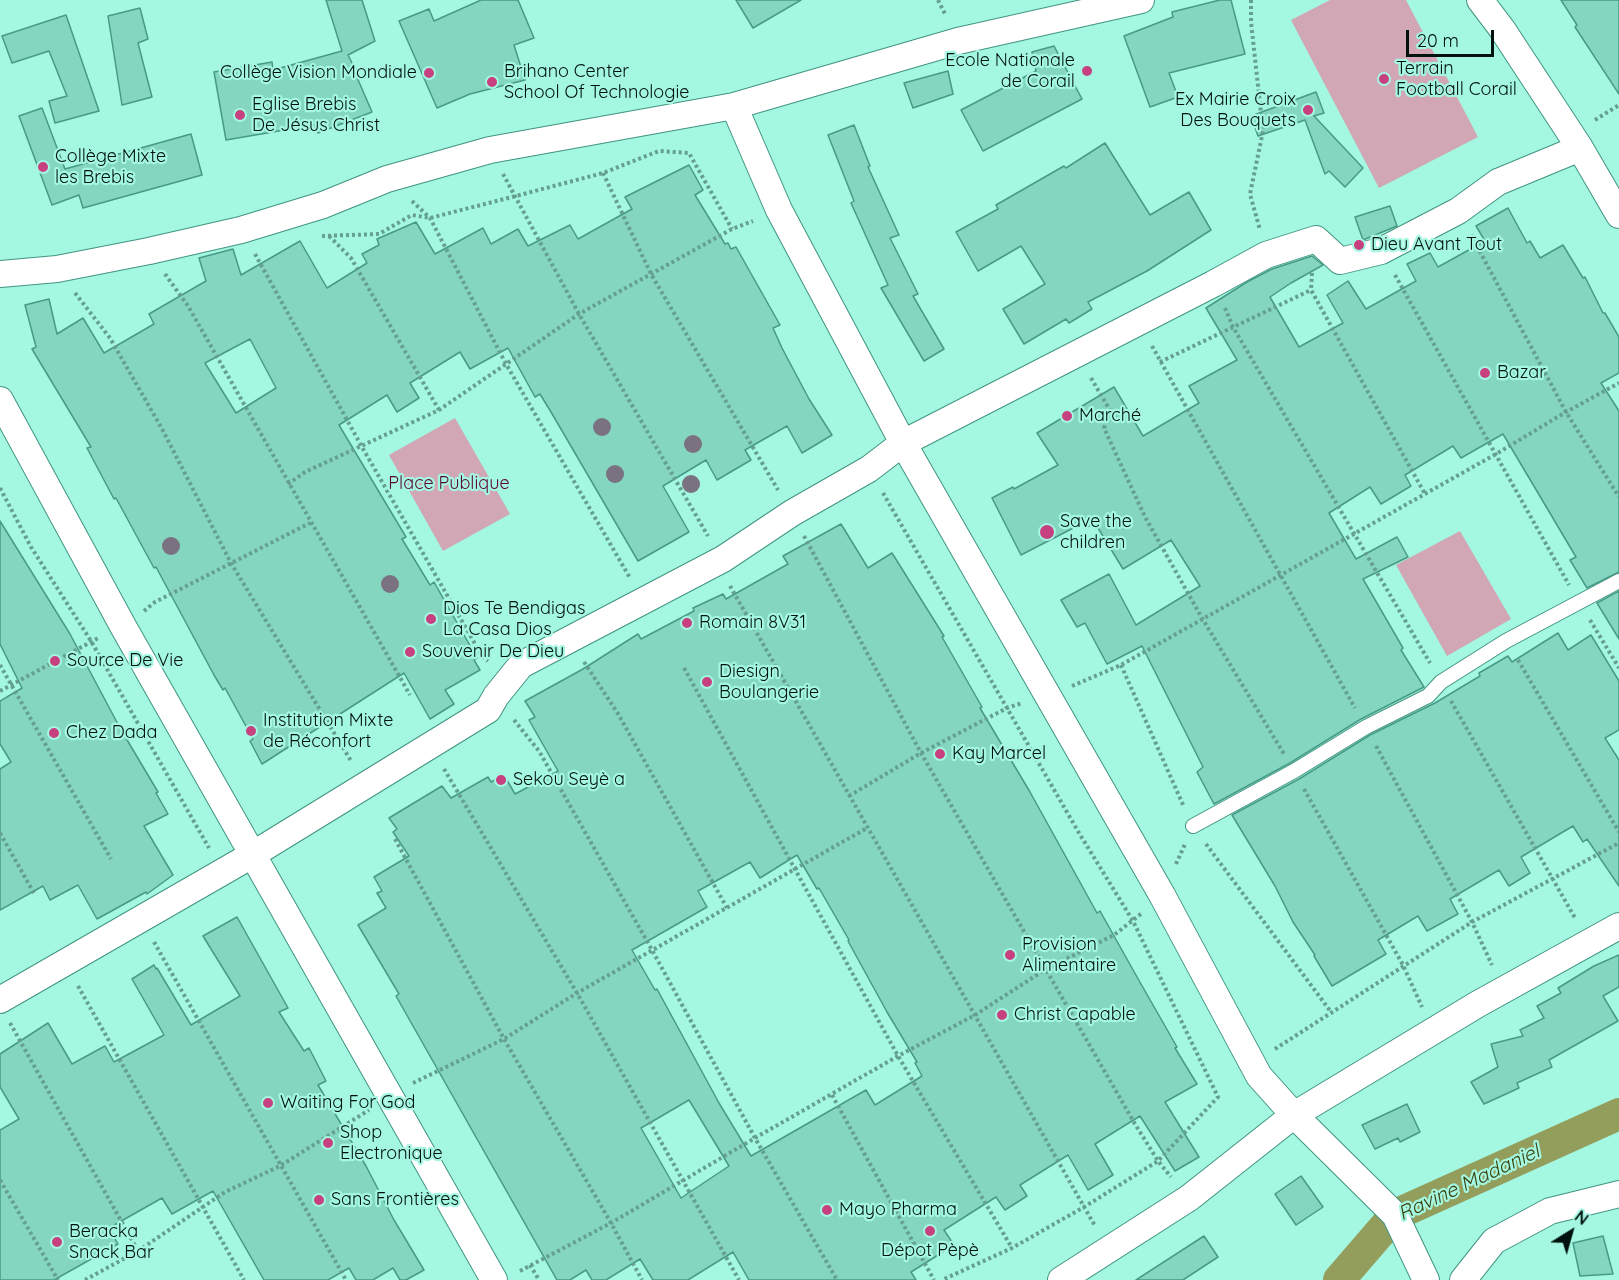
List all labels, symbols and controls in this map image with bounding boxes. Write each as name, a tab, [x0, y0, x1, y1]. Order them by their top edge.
scale bar	[1409, 18, 1498, 56]
text: 20 m	[1417, 29, 1459, 52]
place label: Ecole Nationale de Corail	[945, 50, 1075, 92]
place label: Terrain Football Corail	[1396, 58, 1517, 100]
place label: Brihano Center School Of Technologie	[504, 61, 689, 104]
place label: Collège Vision Mondiale	[220, 62, 417, 84]
marker: Ecole Nationale de Corail	[1080, 64, 1094, 78]
marker: Collège Vision Mondiale	[422, 66, 436, 80]
marker: Terrain Football Corail	[1377, 72, 1391, 86]
marker: Brihano Center School Of Technologie	[485, 75, 499, 89]
place label: Ex Mairie Croix Des Bouquets	[1175, 89, 1296, 132]
place label: Eglise Brebis De Jésus Christ	[252, 94, 380, 136]
marker: Ex Mairie Croix Des Bouquets	[1301, 103, 1315, 117]
marker: Eglise Brebis De Jésus Christ	[233, 108, 247, 122]
place label: Collège Mixte les Brebis	[55, 146, 166, 188]
marker: Collège Mixte les Brebis	[36, 160, 50, 174]
place label: Dieu Avant Tout	[1371, 234, 1502, 256]
marker: Dieu Avant Tout	[1352, 238, 1366, 252]
place label: Bazar	[1497, 362, 1546, 384]
marker: Bazar	[1478, 366, 1492, 380]
place label: Marché	[1079, 405, 1141, 427]
marker: Marché	[1060, 409, 1074, 423]
park label: Place Publique	[388, 473, 510, 495]
place label: Save the children	[1060, 511, 1132, 554]
marker: Save the children	[1038, 523, 1056, 541]
place label: Dios Te Bendigas La Casa Dios	[443, 598, 585, 640]
marker: Dios Te Bendigas La Casa Dios	[424, 612, 438, 626]
place label: Romain 8V31	[699, 612, 806, 634]
marker: Romain 8V31	[680, 616, 694, 630]
place label: Souvenir De Dieu	[422, 641, 564, 663]
marker: Souvenir De Dieu	[403, 645, 417, 659]
place label: Source De Vie	[67, 650, 183, 672]
marker: Source De Vie	[48, 654, 62, 668]
place label: Diesign Boulangerie	[719, 661, 819, 704]
marker: Diesign Boulangerie	[700, 675, 714, 689]
place label: Institution Mixte de Réconfort	[263, 710, 393, 752]
place label: Chez Dada	[66, 722, 157, 744]
marker: Institution Mixte de Réconfort	[244, 724, 258, 738]
marker: Chez Dada	[47, 726, 61, 740]
place label: Kay Marcel	[952, 743, 1046, 765]
marker: Kay Marcel	[933, 747, 947, 761]
place label: Sekou Seyè a	[513, 769, 625, 791]
marker: Sekou Seyè a	[494, 773, 508, 787]
place label: Provision Alimentaire	[1022, 934, 1116, 976]
marker: Provision Alimentaire	[1003, 948, 1017, 962]
place label: Christ Capable	[1014, 1004, 1136, 1026]
marker: Christ Capable	[995, 1008, 1009, 1022]
place label: Waiting For God	[280, 1092, 415, 1114]
marker: Waiting For God	[261, 1096, 275, 1110]
place label: Shop Electronique	[340, 1122, 443, 1164]
marker: Shop Electronique	[321, 1136, 335, 1150]
water label: Ravine Madaniel	[1395, 1140, 1543, 1226]
place label: Sans Frontières	[331, 1189, 459, 1211]
marker: Sans Frontières	[312, 1193, 326, 1207]
place label: Mayo Pharma	[839, 1199, 957, 1221]
north arrow	[1541, 1202, 1601, 1262]
marker: Mayo Pharma	[820, 1203, 834, 1217]
text: N	[1571, 1206, 1593, 1229]
place label: Beracka Snack Bar	[69, 1221, 154, 1264]
marker: Dépot Pèpè	[923, 1224, 937, 1238]
marker: Beracka Snack Bar	[50, 1235, 64, 1249]
place label: Dépot Pèpè	[881, 1240, 979, 1262]

